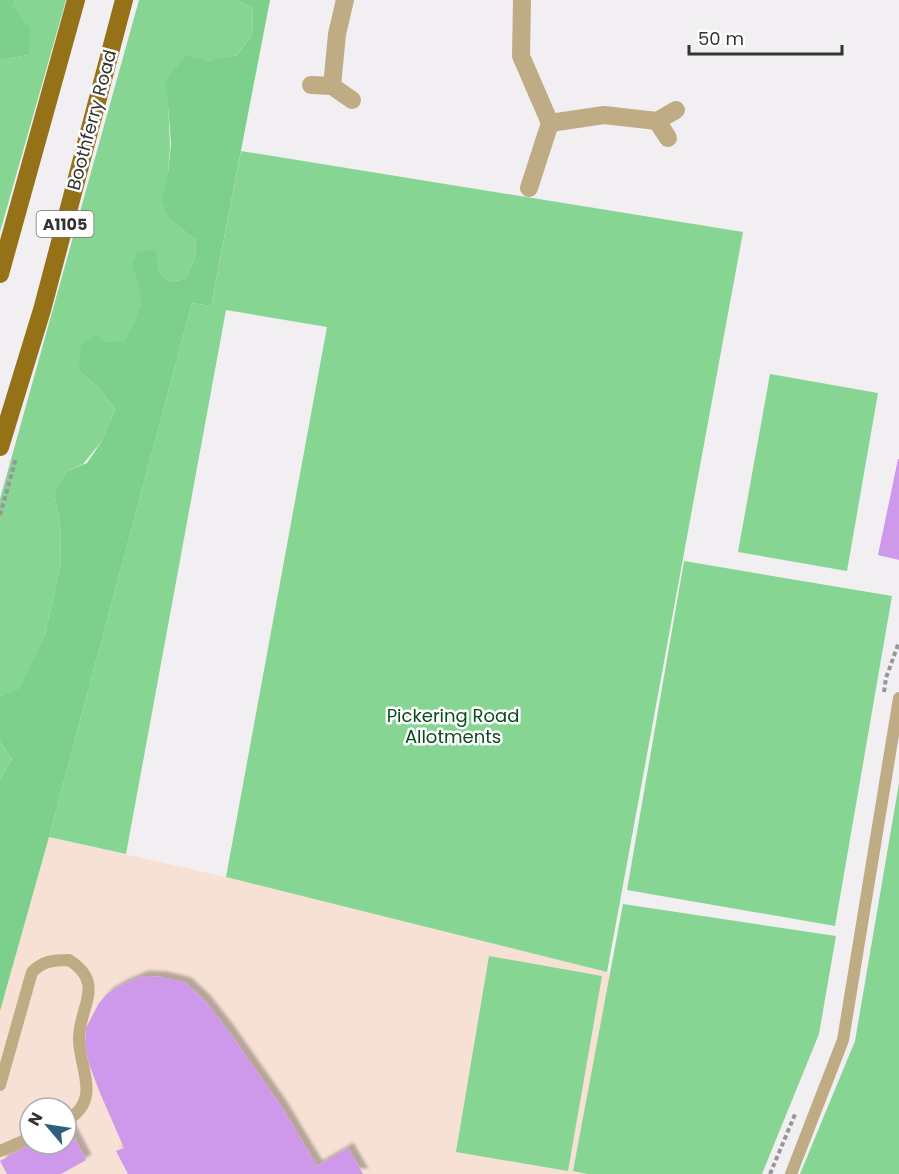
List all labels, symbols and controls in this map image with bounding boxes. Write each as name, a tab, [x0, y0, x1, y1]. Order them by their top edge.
scale bar	[689, 18, 842, 56]
text: 50 m	[698, 26, 744, 51]
street label: Boothferry Road	[61, 47, 122, 193]
road number: A1105	[36, 211, 94, 237]
park label: Pickering Road Allotments	[387, 703, 519, 749]
north arrow	[18, 1096, 78, 1156]
text: N	[22, 1108, 48, 1130]

